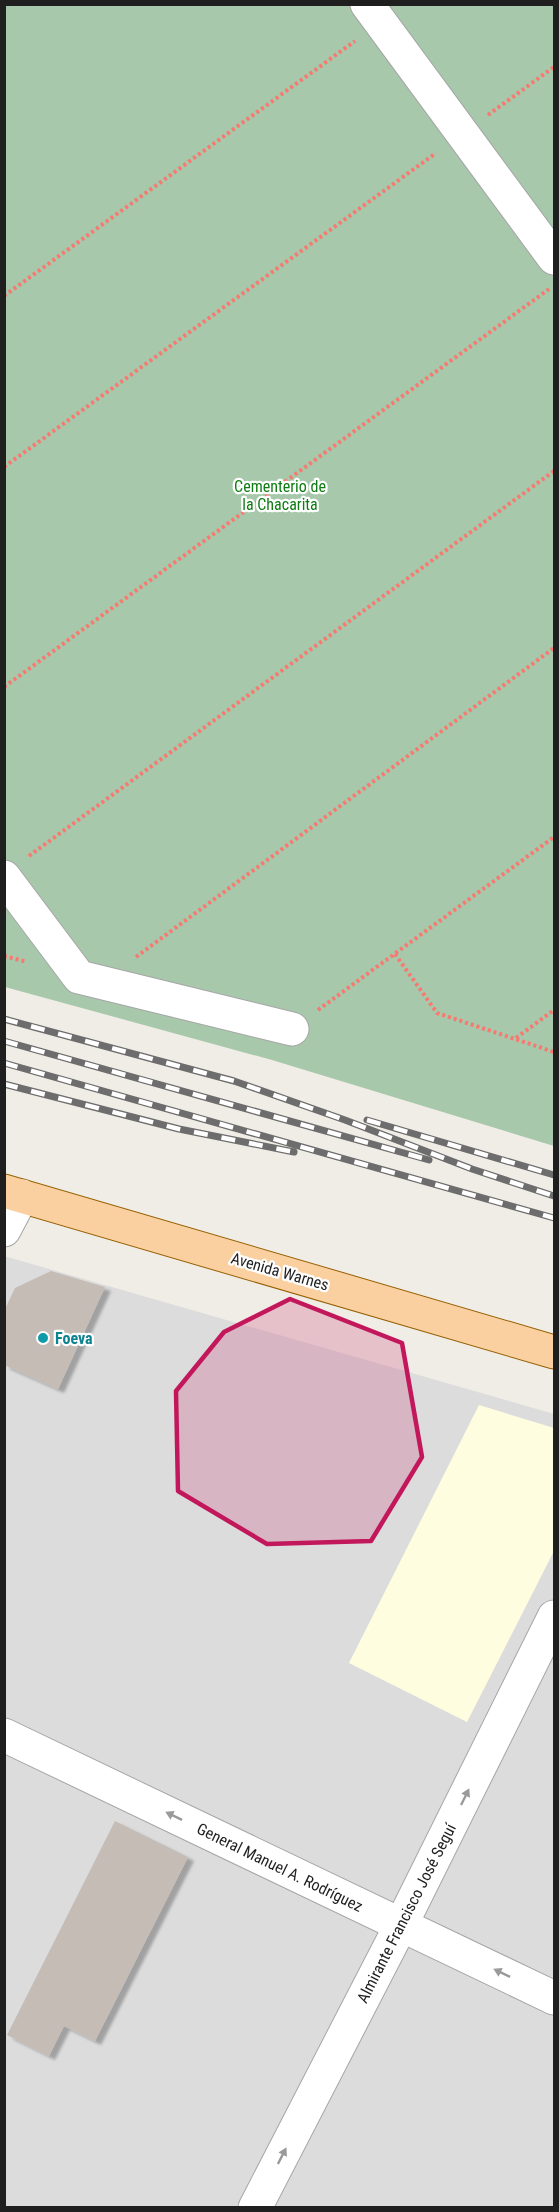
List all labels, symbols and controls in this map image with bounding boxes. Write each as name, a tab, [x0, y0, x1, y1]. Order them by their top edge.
park label: Cementerio de la Chacarita	[234, 477, 326, 514]
street label: Avenida Warnes	[229, 1248, 331, 1295]
place label: Foeva	[55, 1329, 93, 1348]
marker: Foeva	[36, 1331, 50, 1345]
one-way arrow	[460, 1789, 470, 1806]
one-way arrow	[166, 1812, 183, 1821]
street label: General Manuel A. Rodríguez	[194, 1819, 366, 1916]
street label: Almirante Francisco José Seguí	[353, 1819, 461, 2006]
one-way arrow	[493, 1968, 510, 1977]
one-way arrow	[277, 2147, 287, 2164]

